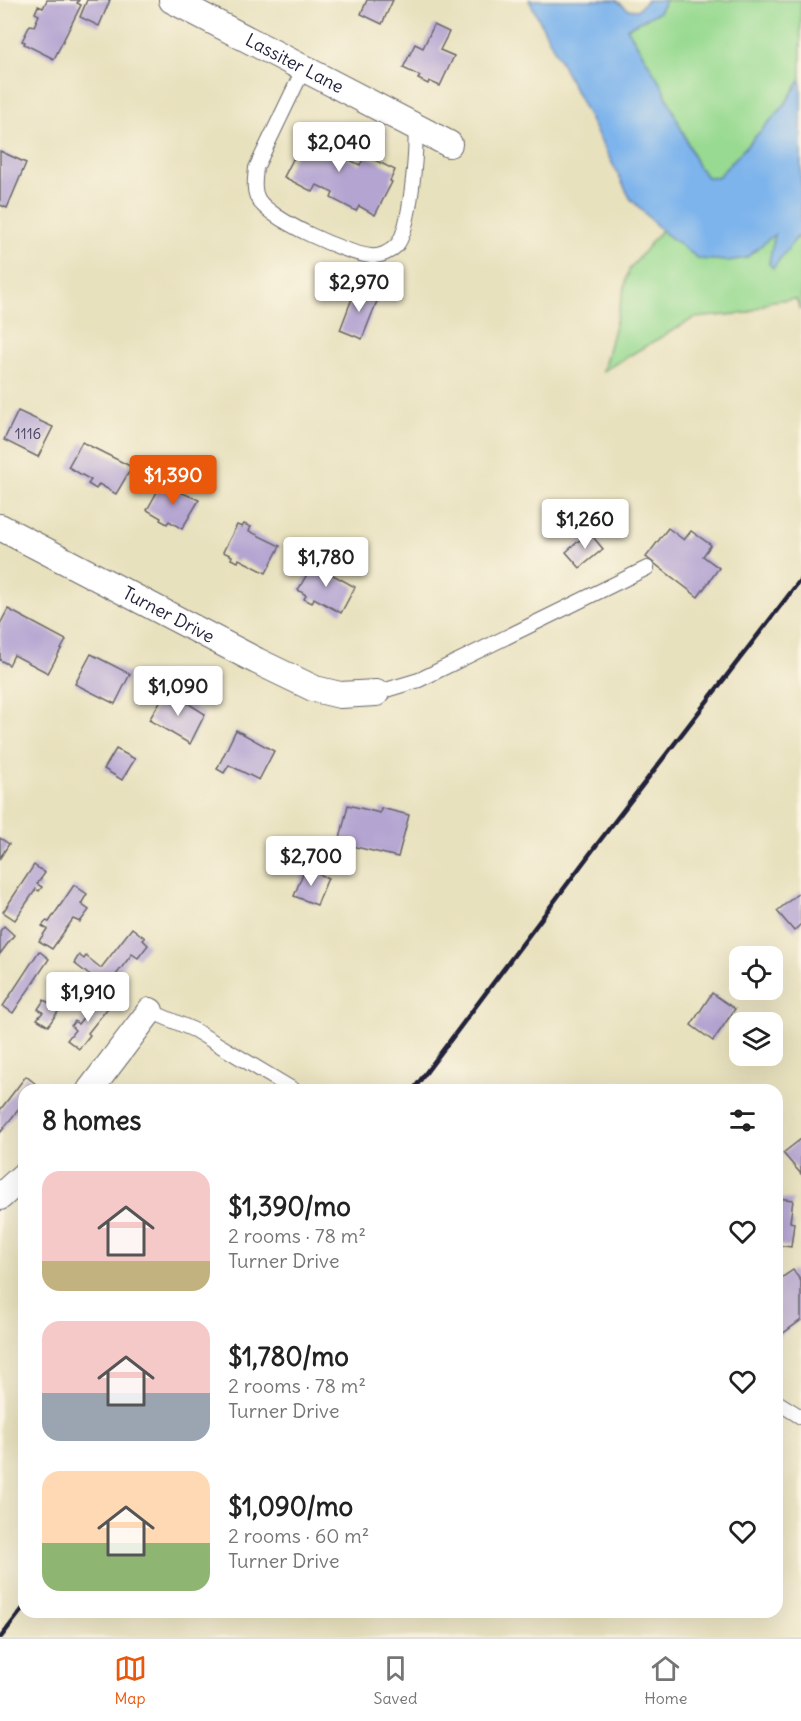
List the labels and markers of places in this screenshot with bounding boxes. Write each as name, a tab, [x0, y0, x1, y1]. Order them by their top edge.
pin: $2,040	[290, 122, 388, 173]
pin: $2,970	[310, 262, 408, 313]
pin: $1,390	[124, 455, 222, 506]
pin: $1,260	[536, 499, 634, 550]
pin: $1,780	[277, 537, 375, 588]
pin: $1,090	[129, 666, 227, 717]
pin: $2,700	[262, 836, 360, 887]
pin: $1,910	[39, 972, 137, 1023]

